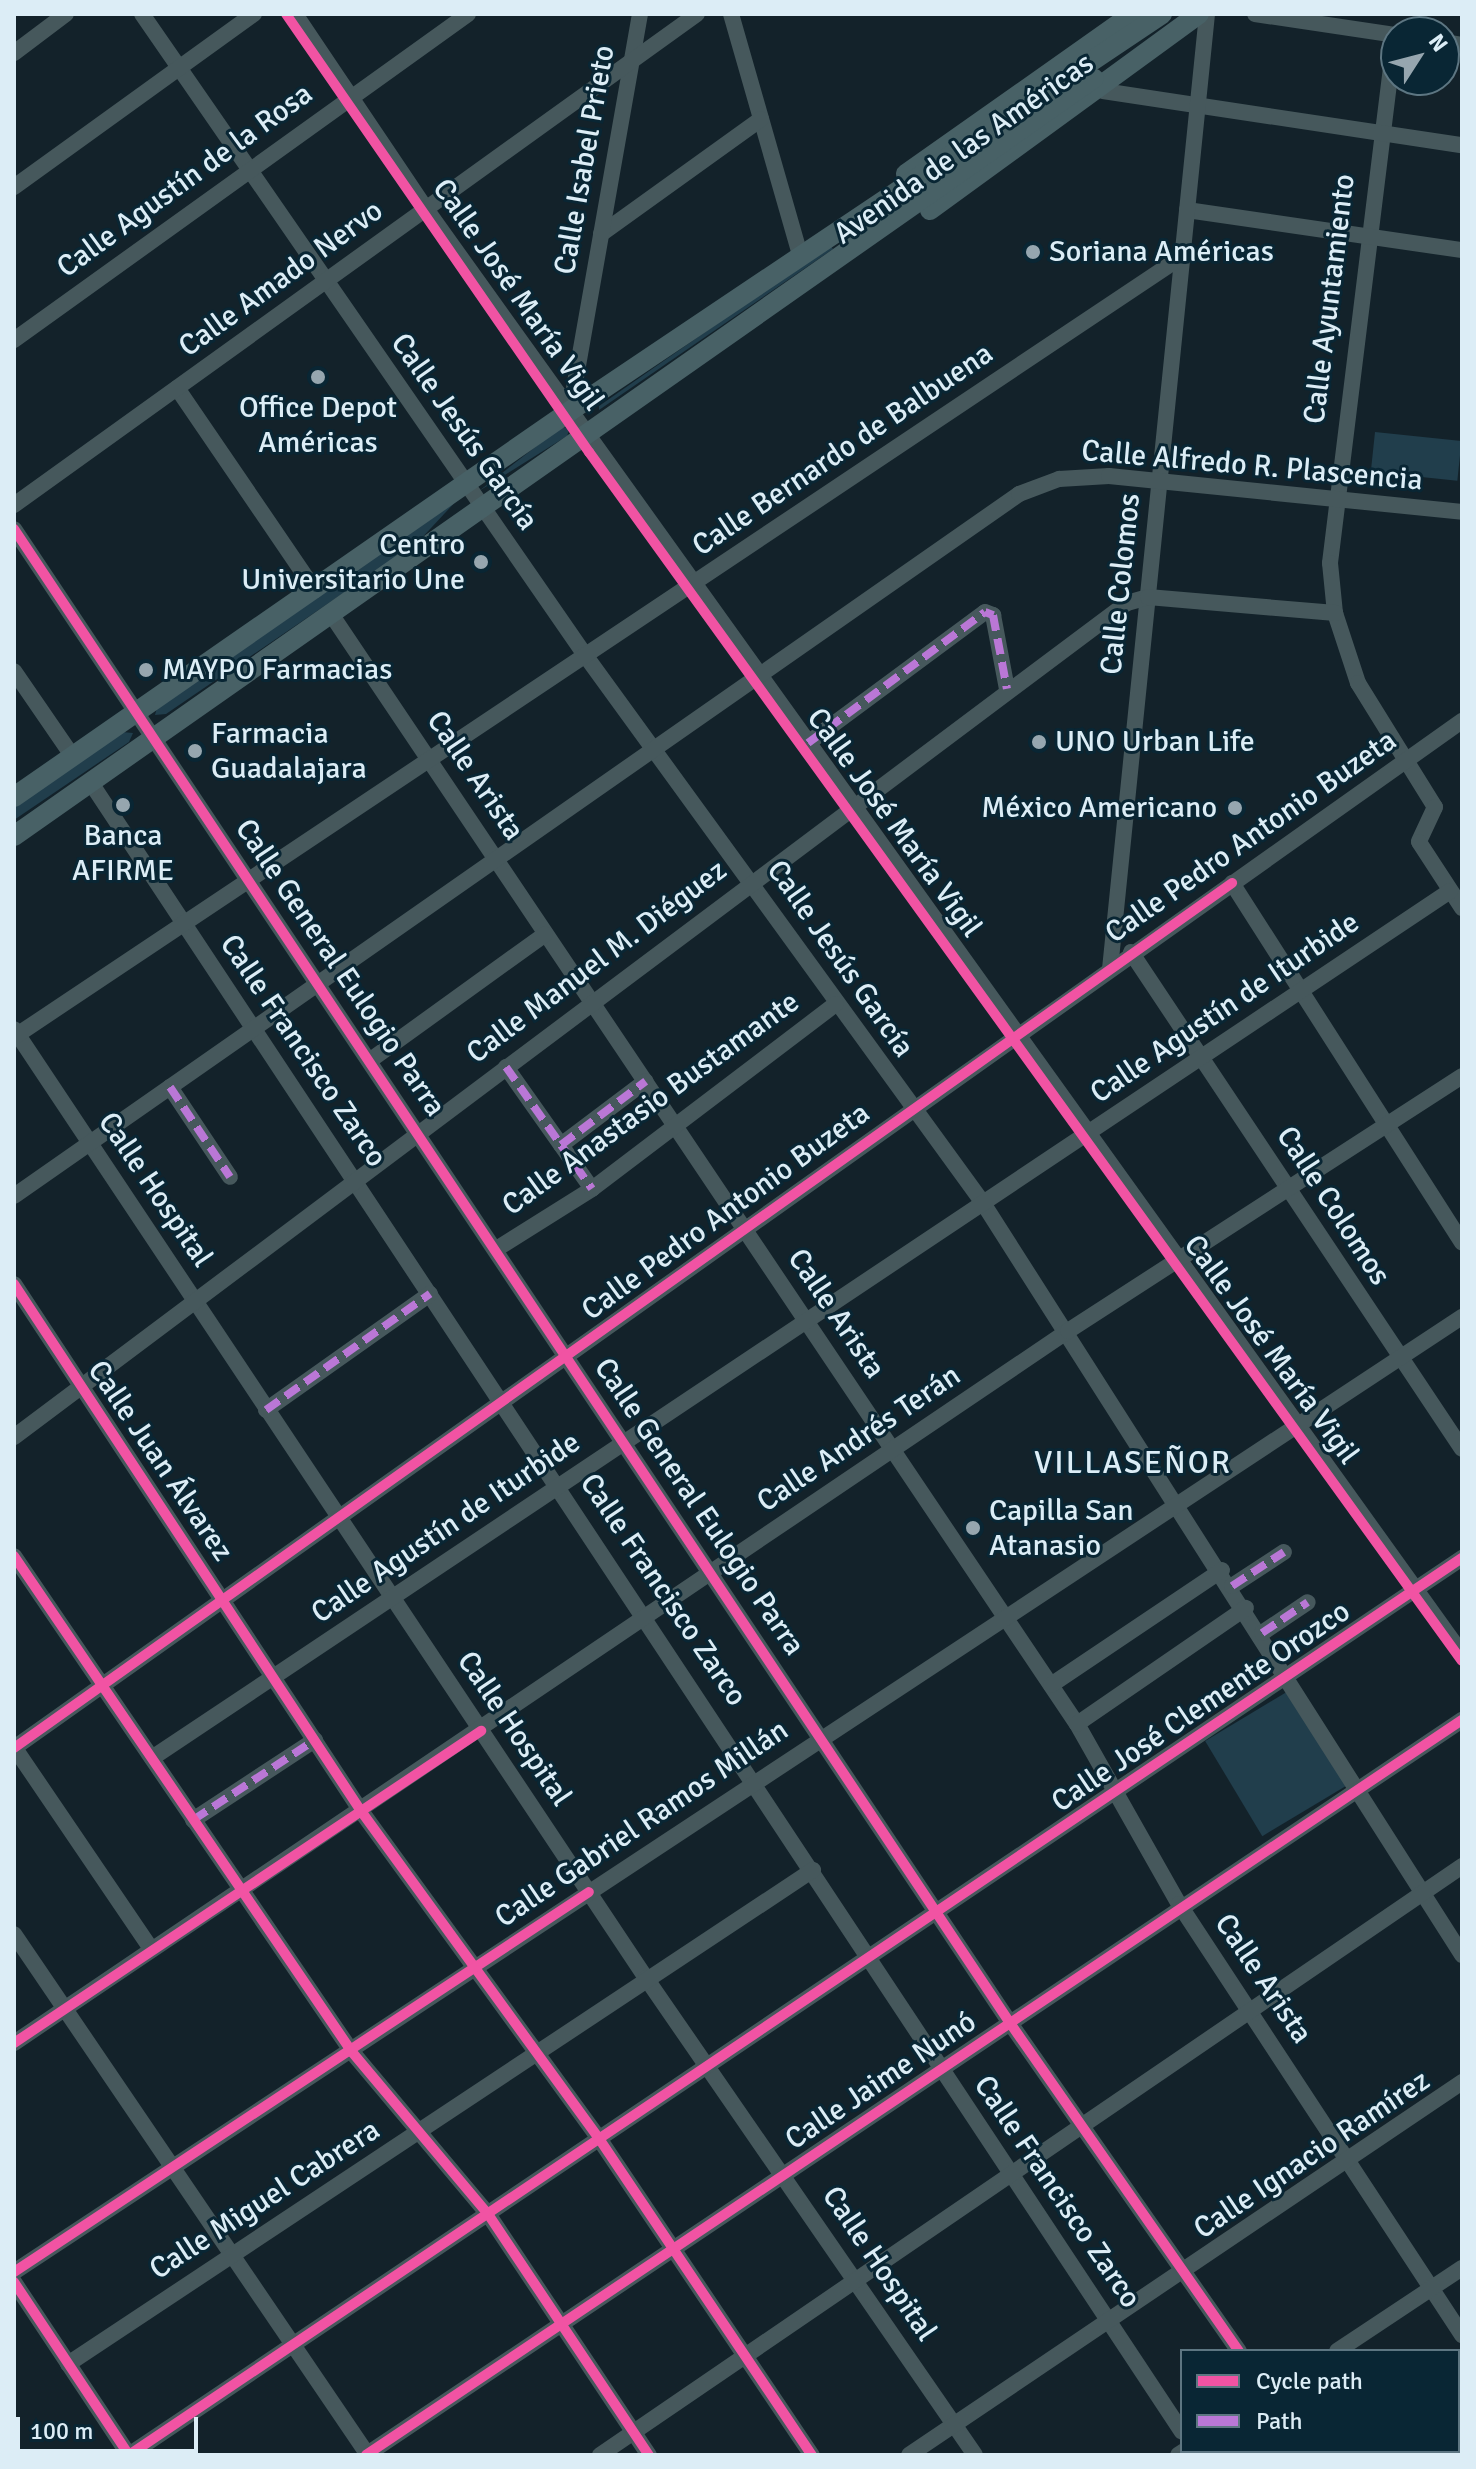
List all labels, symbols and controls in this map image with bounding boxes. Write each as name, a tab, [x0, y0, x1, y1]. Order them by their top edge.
north arrow	[1380, 16, 1460, 96]
text: N	[1423, 29, 1454, 57]
street label: Calle Isabel Prieto	[547, 43, 623, 277]
street label: Avenida de las Américas	[827, 46, 1101, 252]
street label: Calle Agustín de la Rosa	[50, 76, 320, 286]
street label: Calle José María Vigil	[425, 172, 611, 418]
street label: Calle Ayuntamiento	[1297, 172, 1363, 426]
street label: Calle Amado Nervo	[172, 193, 390, 365]
place label: Soriana Américas	[1049, 234, 1274, 270]
marker: Soriana Américas	[1024, 243, 1042, 261]
street label: Calle Jesús García	[383, 327, 545, 537]
street label: Calle Bernardo de Balbuena	[686, 336, 1000, 564]
marker: Office Depot Américas	[309, 368, 327, 386]
place label: Office Depot Américas	[239, 390, 397, 460]
street label: Calle Alfredo R. Plascencia	[1080, 433, 1424, 499]
street label: Calle Colomos	[1094, 492, 1148, 676]
place label: Centro Universitario Une	[241, 527, 465, 598]
marker: Centro Universitario Une	[472, 553, 490, 571]
place label: MAYPO Farmacias	[162, 652, 392, 688]
marker: MAYPO Farmacias	[137, 661, 155, 679]
street label: Calle José María Vigil	[799, 701, 989, 945]
street label: Calle Arista	[419, 704, 531, 848]
place label: Farmacia Guadalajara	[211, 716, 367, 786]
street label: Calle Pedro Antonio Buzeta	[1099, 723, 1403, 951]
place label: UNO Urban Life	[1055, 724, 1255, 760]
marker: UNO Urban Life	[1030, 733, 1048, 751]
marker: Farmacia Guadalajara	[186, 742, 204, 760]
place label: México Americano	[981, 790, 1217, 826]
marker: Banca AFIRME	[114, 796, 132, 814]
marker: México Americano	[1224, 797, 1246, 819]
street label: Calle General Eulogio Parra	[227, 813, 453, 1123]
place label: Banca AFIRME	[72, 818, 174, 888]
street label: Calle Manuel M. Diéguez	[460, 852, 734, 1072]
street label: Calle Jesús García	[759, 854, 921, 1064]
street label: Calle Agustín de Iturbide	[1084, 905, 1366, 1111]
street label: Calle Francisco Zarco	[212, 928, 394, 1174]
street label: Calle Anastasio Bustamante	[496, 984, 806, 1224]
street label: Calle Pedro Antonio Buzeta	[575, 1095, 877, 1329]
street label: Calle Hospital	[90, 1106, 220, 1274]
street label: Calle Colomos	[1268, 1120, 1398, 1292]
street label: Calle José María Vigil	[1176, 1228, 1366, 1472]
street label: Calle Arista	[780, 1242, 892, 1386]
street label: Calle General Eulogio Parra	[586, 1352, 812, 1662]
street label: Calle Juan Álvarez	[80, 1354, 240, 1568]
street label: Calle Andrés Terán	[751, 1358, 967, 1520]
street label: Calle Agustín de Iturbide	[305, 1425, 587, 1631]
district label: VILLASEÑOR	[1034, 1444, 1232, 1482]
street label: Calle Francisco Zarco	[572, 1467, 754, 1713]
place label: Capilla San Atanasio	[989, 1493, 1134, 1564]
marker: Capilla San Atanasio	[964, 1519, 982, 1537]
street label: Calle José Clemente Orozco	[1045, 1594, 1357, 1820]
street label: Calle Hospital	[449, 1645, 579, 1813]
street label: Calle Gabriel Ramos Millán	[489, 1712, 795, 1936]
street label: Calle Arista	[1207, 1907, 1319, 2051]
street label: Calle Jaime Nunó	[779, 2004, 983, 2158]
street label: Calle Ignacio Ramírez	[1187, 2063, 1437, 2247]
street label: Calle Francisco Zarco	[966, 2069, 1148, 2315]
street label: Calle Miguel Cabrera	[143, 2112, 387, 2288]
street label: Calle Hospital	[814, 2180, 944, 2348]
legend	[1180, 2349, 1460, 2453]
text: Cycle path	[1256, 2366, 1363, 2396]
scale bar	[20, 2401, 202, 2451]
text: Path	[1256, 2406, 1302, 2436]
text: 100 m	[30, 2416, 93, 2446]

